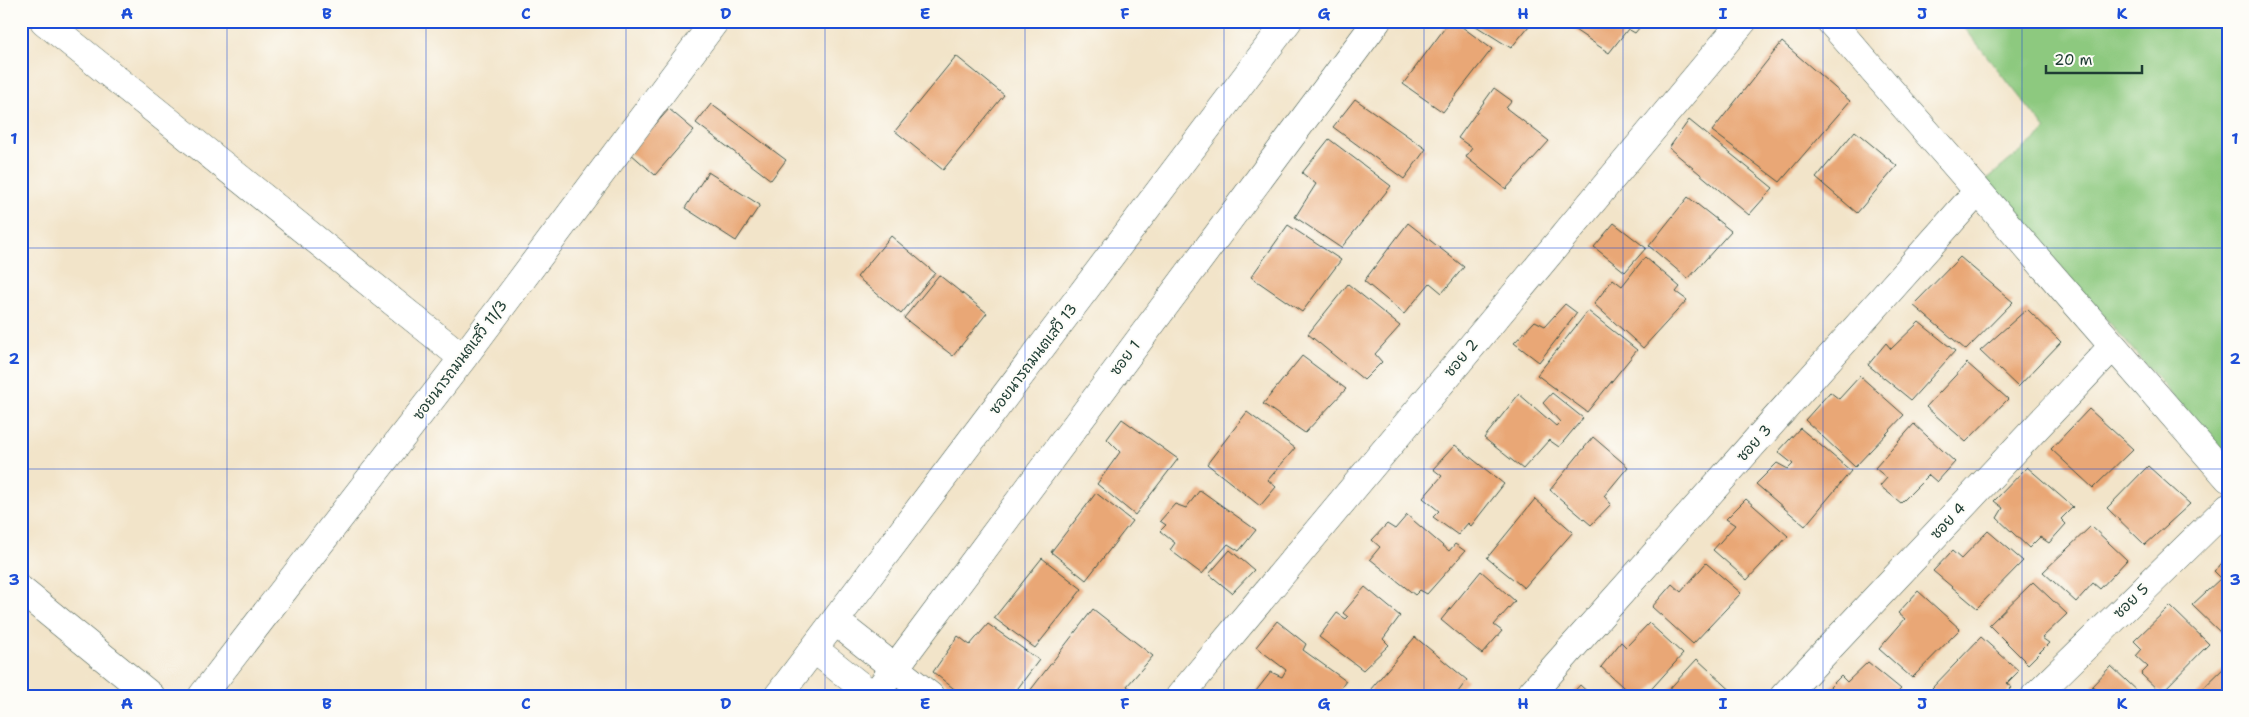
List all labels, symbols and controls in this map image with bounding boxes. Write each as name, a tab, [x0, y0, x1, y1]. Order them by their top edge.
text: A	[121, 3, 133, 24]
text: B	[322, 3, 332, 24]
text: C	[521, 3, 531, 24]
text: D	[720, 3, 732, 24]
text: E	[920, 3, 930, 24]
text: F	[1120, 3, 1130, 24]
text: G	[1318, 3, 1331, 24]
text: H	[1517, 3, 1529, 24]
text: I	[1719, 3, 1728, 24]
text: J	[1917, 3, 1927, 24]
text: K	[2117, 3, 2128, 24]
scale bar	[2046, 42, 2143, 74]
text: 20 m	[2054, 50, 2093, 70]
text: 1	[10, 128, 18, 149]
text: 1	[2231, 128, 2239, 149]
street label: ซอยนารถมนตเสวี 11/3	[408, 296, 512, 424]
street label: ซอยนารถมนตเสวี 13	[985, 299, 1081, 419]
street label: ซอย 2	[1439, 335, 1483, 381]
street label: ซอย 1	[1105, 336, 1145, 380]
text: 2	[8, 348, 20, 369]
text: 2	[2229, 348, 2241, 369]
street label: ซอย 3	[1732, 420, 1776, 466]
street label: ซอย 4	[1926, 498, 1970, 544]
text: 3	[8, 569, 20, 590]
text: 3	[2229, 569, 2241, 590]
street label: ซอย 5	[2109, 579, 2153, 623]
text: A	[121, 693, 133, 714]
text: B	[322, 693, 332, 714]
text: C	[521, 693, 531, 714]
text: D	[720, 693, 732, 714]
text: E	[920, 693, 930, 714]
text: F	[1120, 693, 1130, 714]
text: G	[1318, 693, 1331, 714]
text: H	[1517, 693, 1529, 714]
text: I	[1719, 693, 1728, 714]
text: J	[1917, 693, 1927, 714]
text: K	[2117, 693, 2128, 714]

